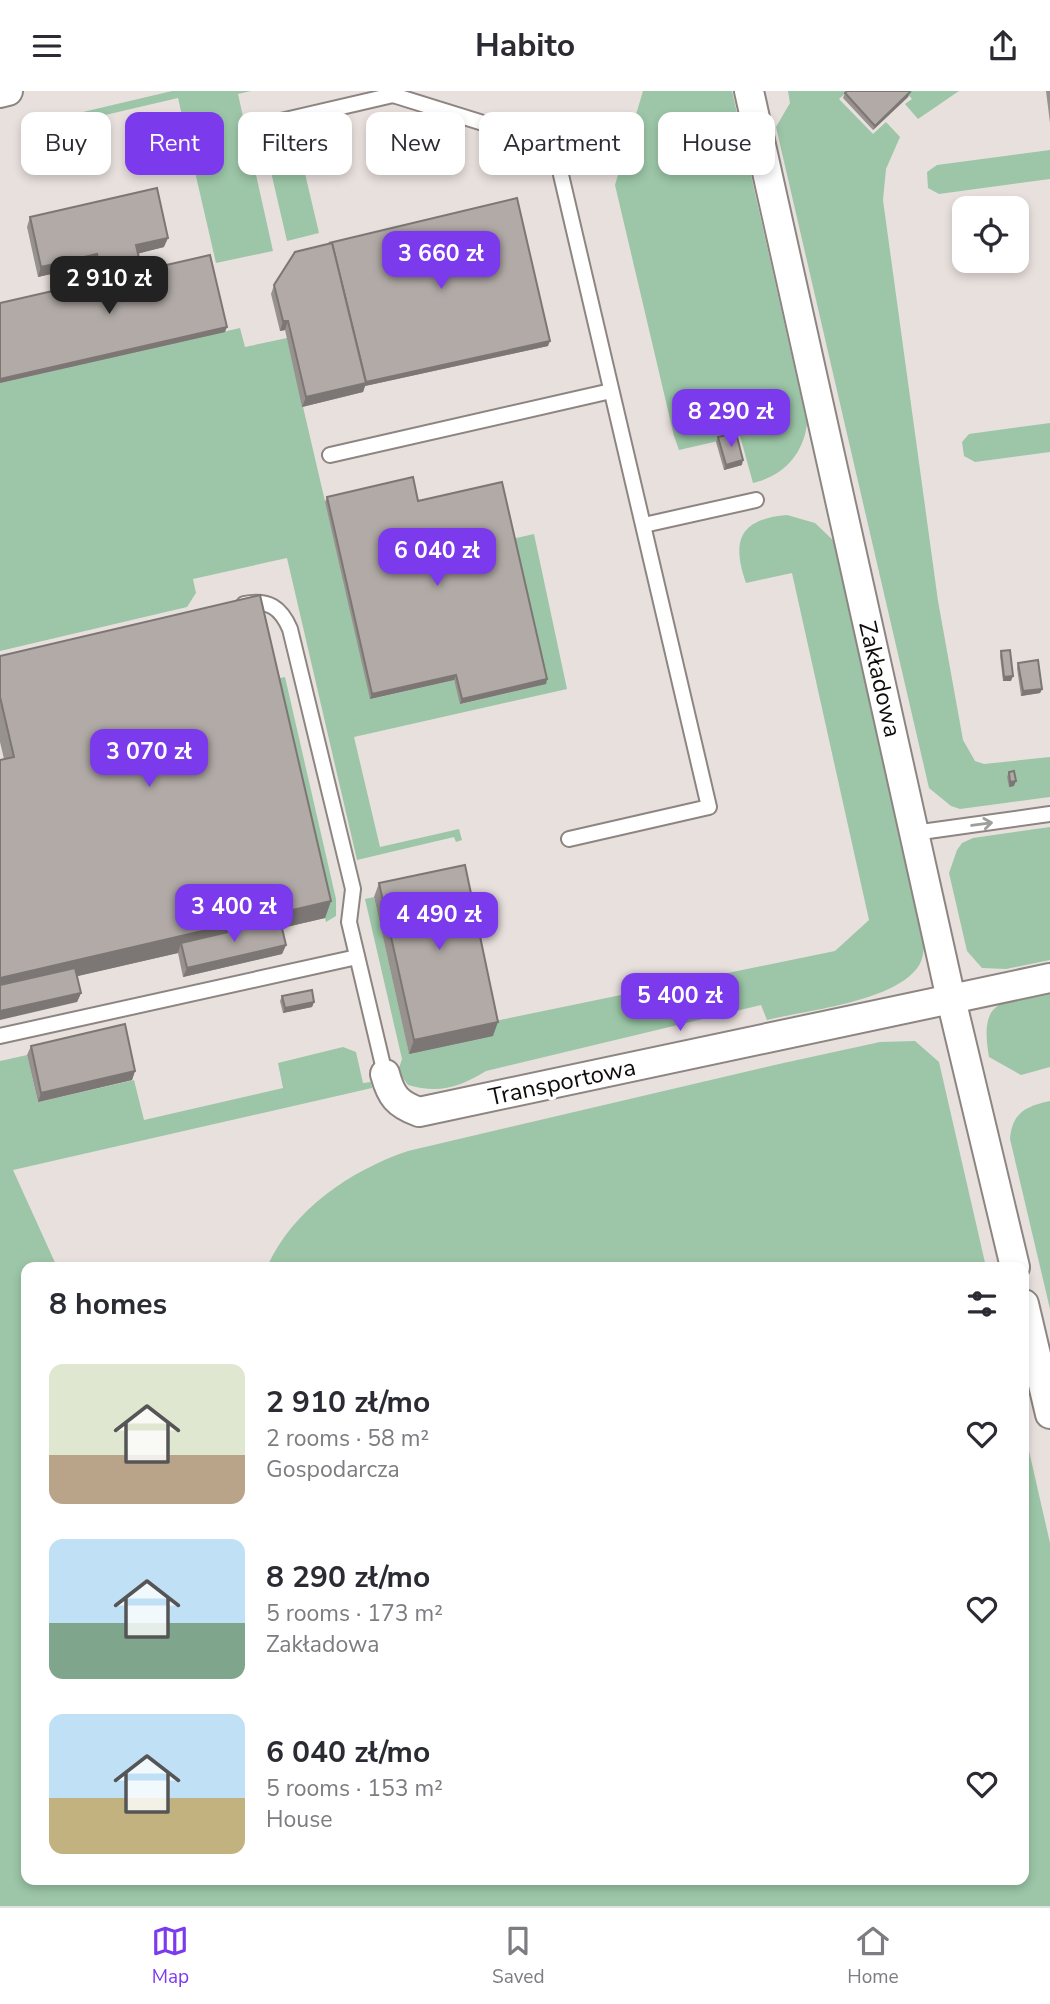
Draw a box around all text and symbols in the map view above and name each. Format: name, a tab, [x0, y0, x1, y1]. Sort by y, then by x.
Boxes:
text: Habito	[475, 24, 575, 67]
icon: menu	[28, 27, 66, 65]
icon: share	[984, 27, 1022, 65]
chip: Buy	[21, 112, 111, 175]
chip: Rent	[125, 112, 224, 175]
chip: Filters	[238, 112, 352, 175]
chip: New	[366, 112, 465, 175]
chip: Apartment	[479, 112, 644, 175]
chip: House	[658, 112, 775, 175]
map controls	[952, 196, 1029, 273]
button: locate	[952, 196, 1029, 273]
pin: 3 660 zł	[369, 231, 513, 291]
text: 3 660 zł	[398, 238, 484, 269]
pin: 2 910 zł	[37, 257, 181, 316]
text: 2 910 zł	[66, 263, 152, 294]
pin: 8 290 zł	[659, 389, 803, 449]
text: 8 290 zł	[688, 396, 774, 427]
pin: 6 040 zł	[365, 529, 509, 588]
text: 6 040 zł	[394, 535, 480, 566]
street label: Zakładowa	[851, 618, 909, 740]
pin: 3 070 zł	[77, 729, 221, 789]
text: 3 070 zł	[106, 736, 192, 767]
one-way arrow	[970, 817, 993, 830]
pin: 3 400 zł	[162, 885, 306, 944]
text: 3 400 zł	[191, 891, 277, 922]
pin: 4 490 zł	[367, 893, 511, 952]
text: 4 490 zł	[396, 899, 482, 930]
pin: 5 400 zł	[608, 974, 752, 1033]
text: 5 400 zł	[637, 980, 723, 1011]
street label: Transportowa	[485, 1051, 639, 1113]
text: 8 homes	[49, 1284, 167, 1325]
icon: filters	[963, 1285, 1001, 1323]
text: 2 910 zł/mo	[266, 1382, 430, 1423]
icon: home	[105, 1392, 189, 1476]
icon: heart	[963, 1415, 1001, 1453]
text: 2 rooms · 58 m²	[266, 1423, 429, 1454]
text: Gospodarcza	[266, 1454, 400, 1485]
text: 8 290 zł/mo	[266, 1557, 430, 1598]
icon: home	[105, 1567, 189, 1651]
icon: heart	[963, 1590, 1001, 1628]
text: 5 rooms · 173 m²	[266, 1598, 443, 1629]
text: Zakładowa	[266, 1629, 379, 1660]
text: 6 040 zł/mo	[266, 1732, 430, 1773]
icon: home	[105, 1742, 189, 1826]
icon: heart	[963, 1765, 1001, 1803]
text: 5 rooms · 153 m²	[266, 1773, 443, 1804]
text: House	[266, 1804, 333, 1835]
tab: Map	[151, 1922, 189, 1990]
tab: Saved	[492, 1922, 545, 1990]
tab: Home	[847, 1922, 899, 1990]

